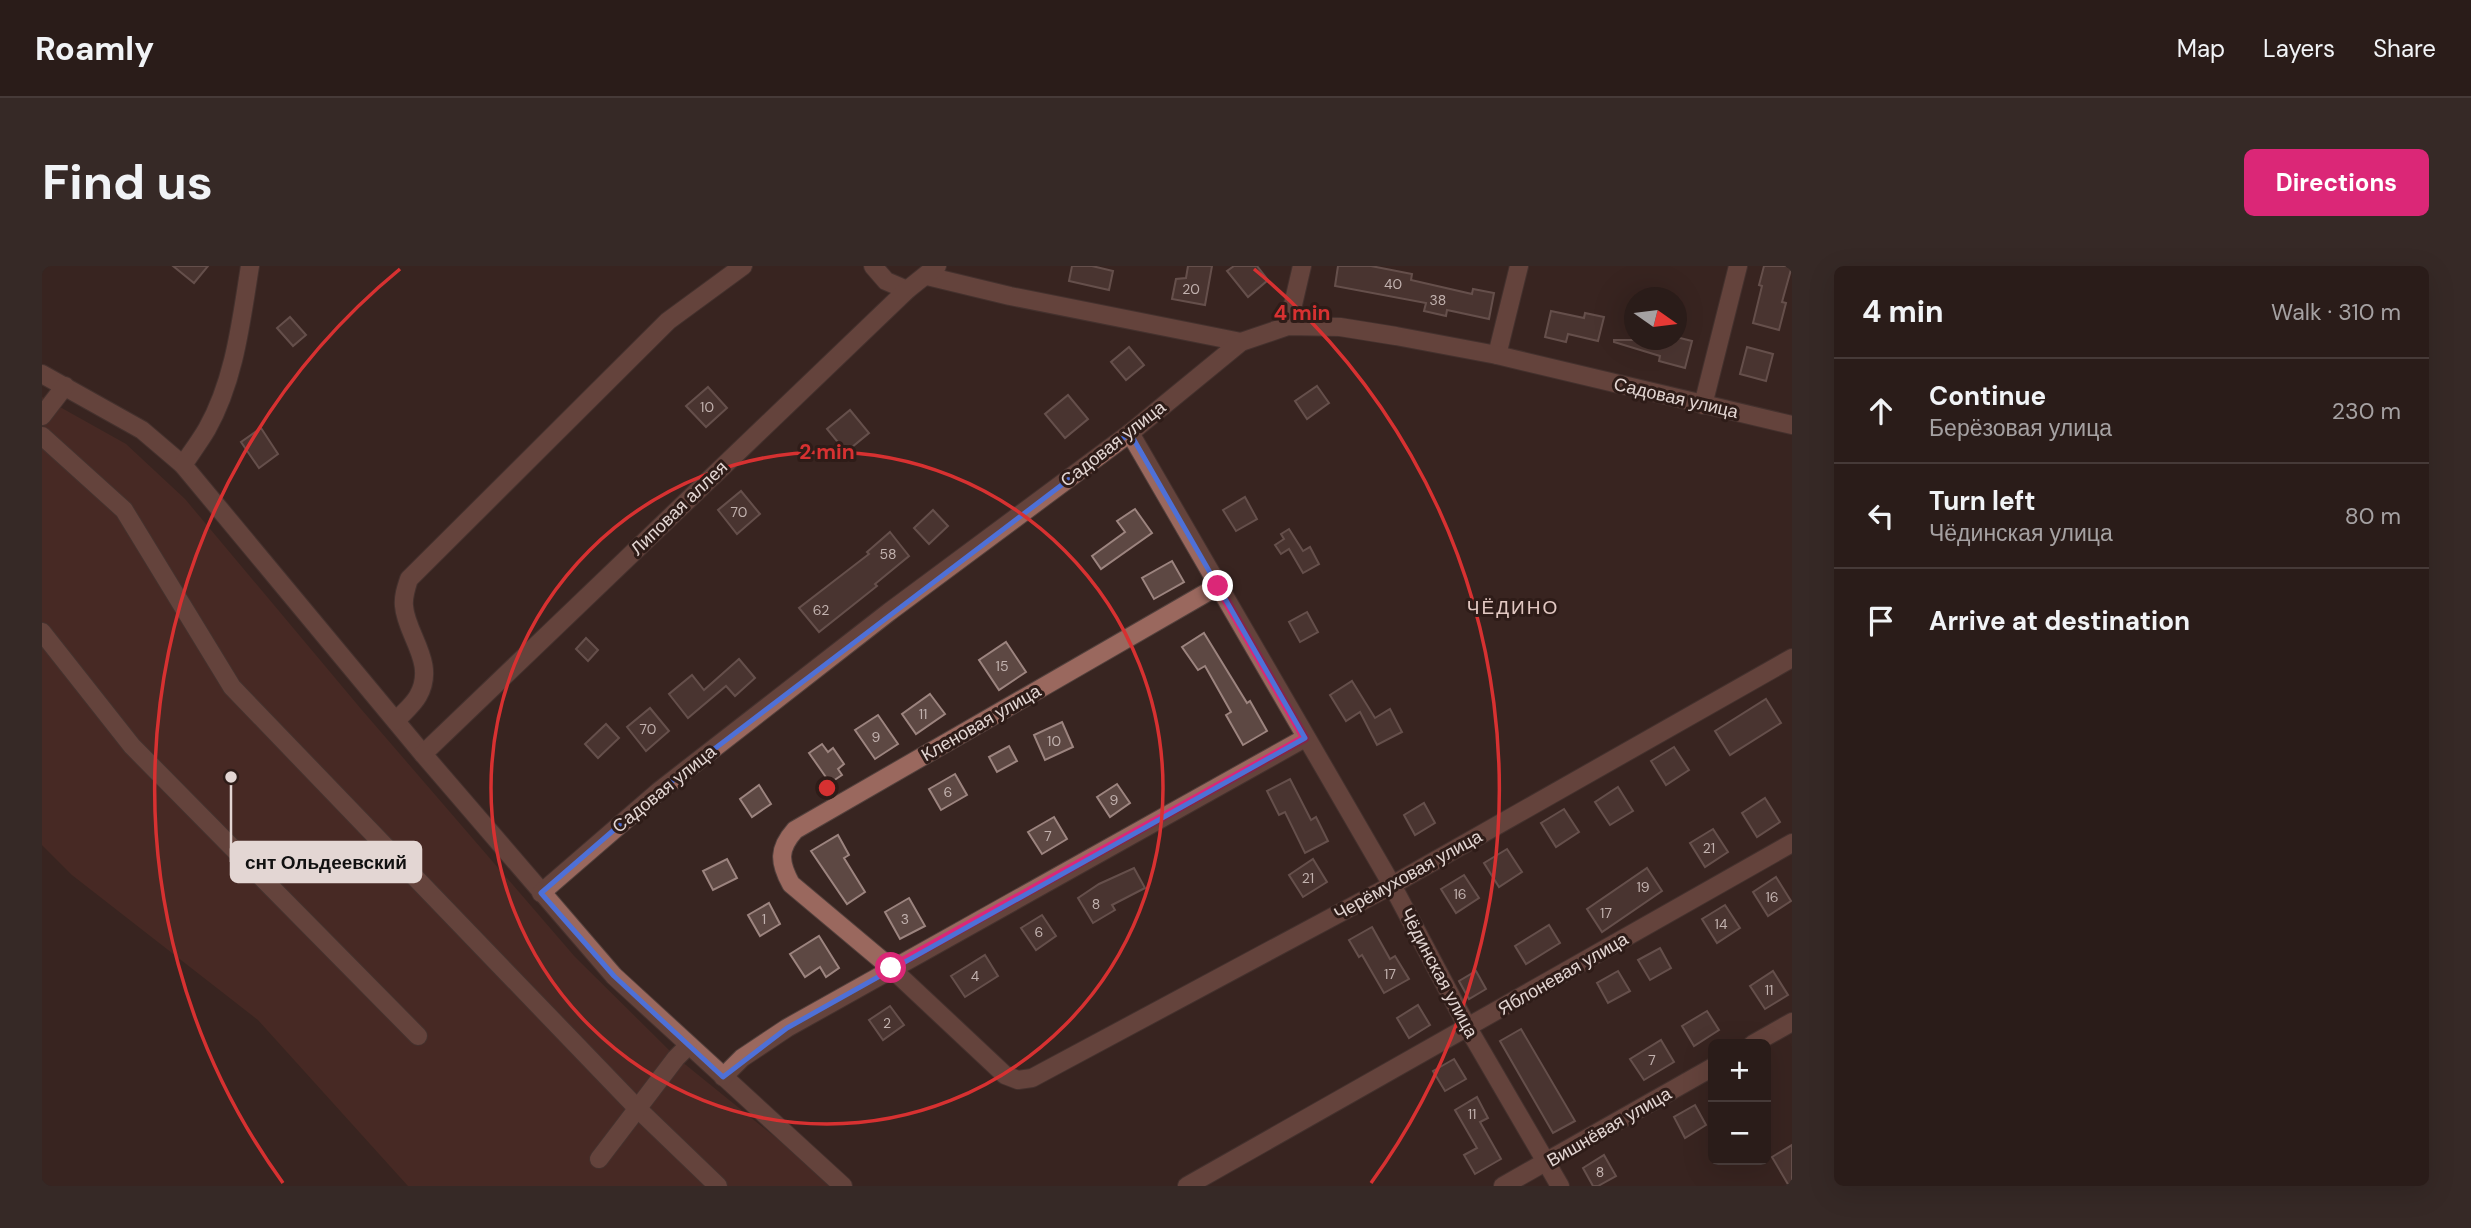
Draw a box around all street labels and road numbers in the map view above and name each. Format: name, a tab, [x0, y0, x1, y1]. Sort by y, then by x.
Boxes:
street label: Садовая улица	[1611, 372, 1742, 424]
street label: Садовая улица	[1056, 395, 1171, 493]
street label: Липовая аллея	[625, 455, 733, 561]
street label: Кленовая улица	[917, 679, 1046, 767]
street label: Садовая улица	[607, 739, 722, 838]
street label: Черёмуховая улица	[1330, 824, 1487, 926]
street label: Чёдинская улица	[1395, 904, 1484, 1043]
street label: Яблоневая улица	[1494, 926, 1633, 1021]
street label: Вишнёвая улица	[1542, 1081, 1676, 1172]

